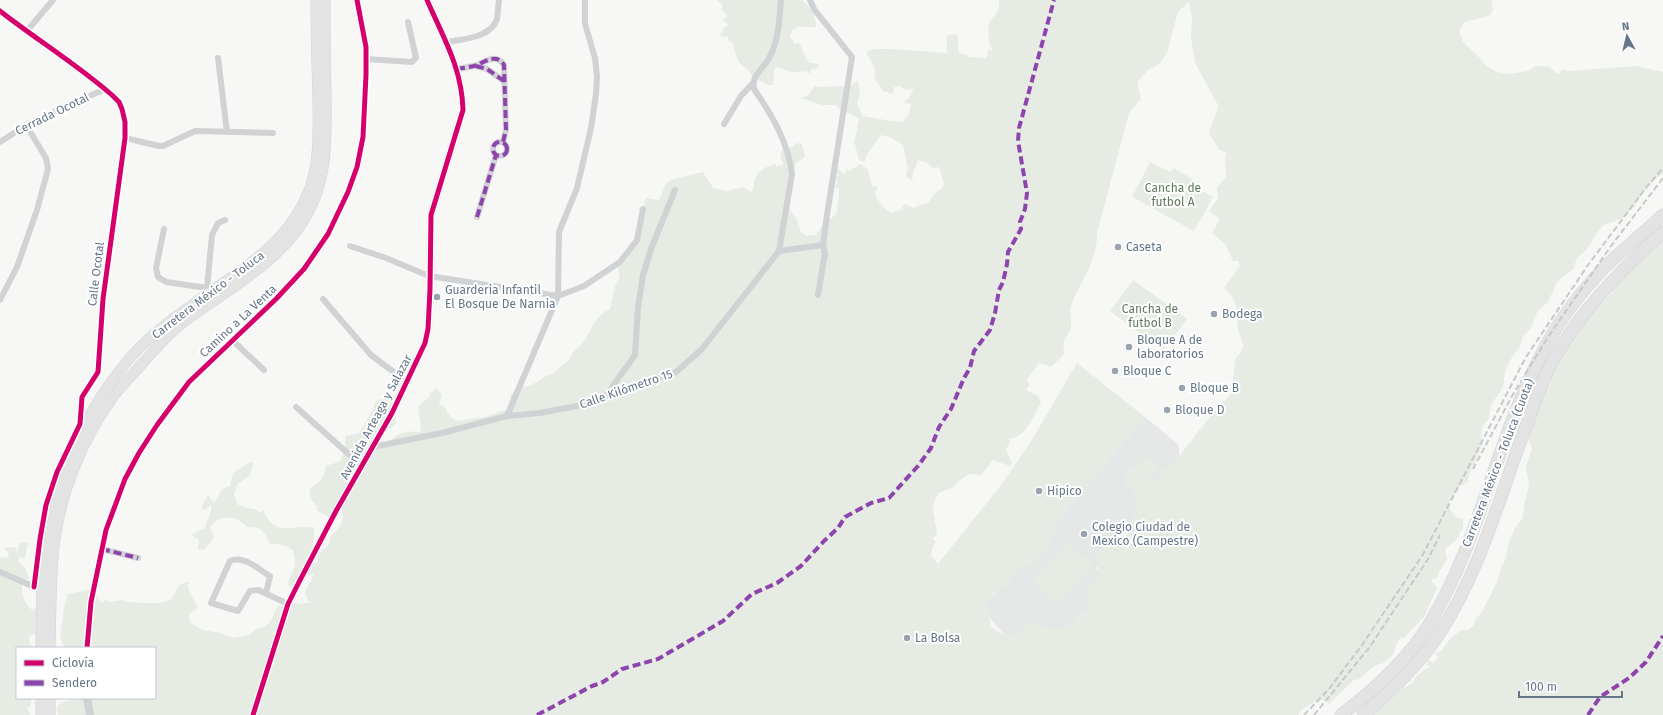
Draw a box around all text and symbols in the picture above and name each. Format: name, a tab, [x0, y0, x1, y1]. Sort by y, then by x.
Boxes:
north arrow	[1607, 16, 1647, 56]
text: N	[1621, 20, 1630, 34]
street label: Cerrada Ocotal	[13, 90, 92, 138]
park label: Cancha de futbol A	[1145, 181, 1201, 209]
place label: Caseta	[1126, 240, 1162, 254]
street label: Calle Ocotal	[85, 241, 107, 307]
marker: Caseta	[1113, 242, 1123, 252]
street label: Carretera México - Toluca	[149, 248, 267, 342]
street label: Camino a La Venta	[197, 282, 279, 360]
place label: Guarderia Infantil El Bosque De Narnia	[445, 283, 556, 311]
marker: Guarderia Infantil El Bosque De Narnia	[432, 292, 442, 302]
park label: Cancha de futbol B	[1122, 302, 1178, 330]
place label: Bodega	[1222, 307, 1263, 321]
marker: Bodega	[1209, 309, 1219, 319]
place label: Bloque A de laboratorios	[1137, 333, 1204, 361]
marker: Bloque A de laboratorios	[1124, 342, 1134, 352]
street label: Avenida Arteaga y Salazar	[337, 352, 415, 482]
place label: Bloque C	[1123, 364, 1172, 378]
marker: Bloque C	[1110, 366, 1120, 376]
street label: Calle Kilómetro 15	[578, 367, 674, 411]
street label: Carretera México - Toluca (Cuota)	[1459, 377, 1537, 549]
place label: Bloque B	[1190, 381, 1239, 395]
marker: Bloque B	[1177, 383, 1187, 393]
place label: Bloque D	[1175, 403, 1225, 417]
marker: Bloque D	[1162, 405, 1172, 415]
place label: Hípico	[1047, 484, 1082, 498]
marker: Hípico	[1034, 486, 1044, 496]
place label: Colegio Ciudad de Mexico (Campestre)	[1092, 520, 1198, 548]
marker: Colegio Ciudad de Mexico (Campestre)	[1079, 529, 1089, 539]
place label: La Bolsa	[915, 631, 960, 645]
marker: La Bolsa	[902, 633, 912, 643]
legend	[16, 647, 156, 699]
text: Ciclovía	[52, 656, 94, 670]
scale bar	[1519, 673, 1622, 699]
text: Sendero	[52, 676, 97, 690]
text: 100 m	[1525, 680, 1557, 694]

